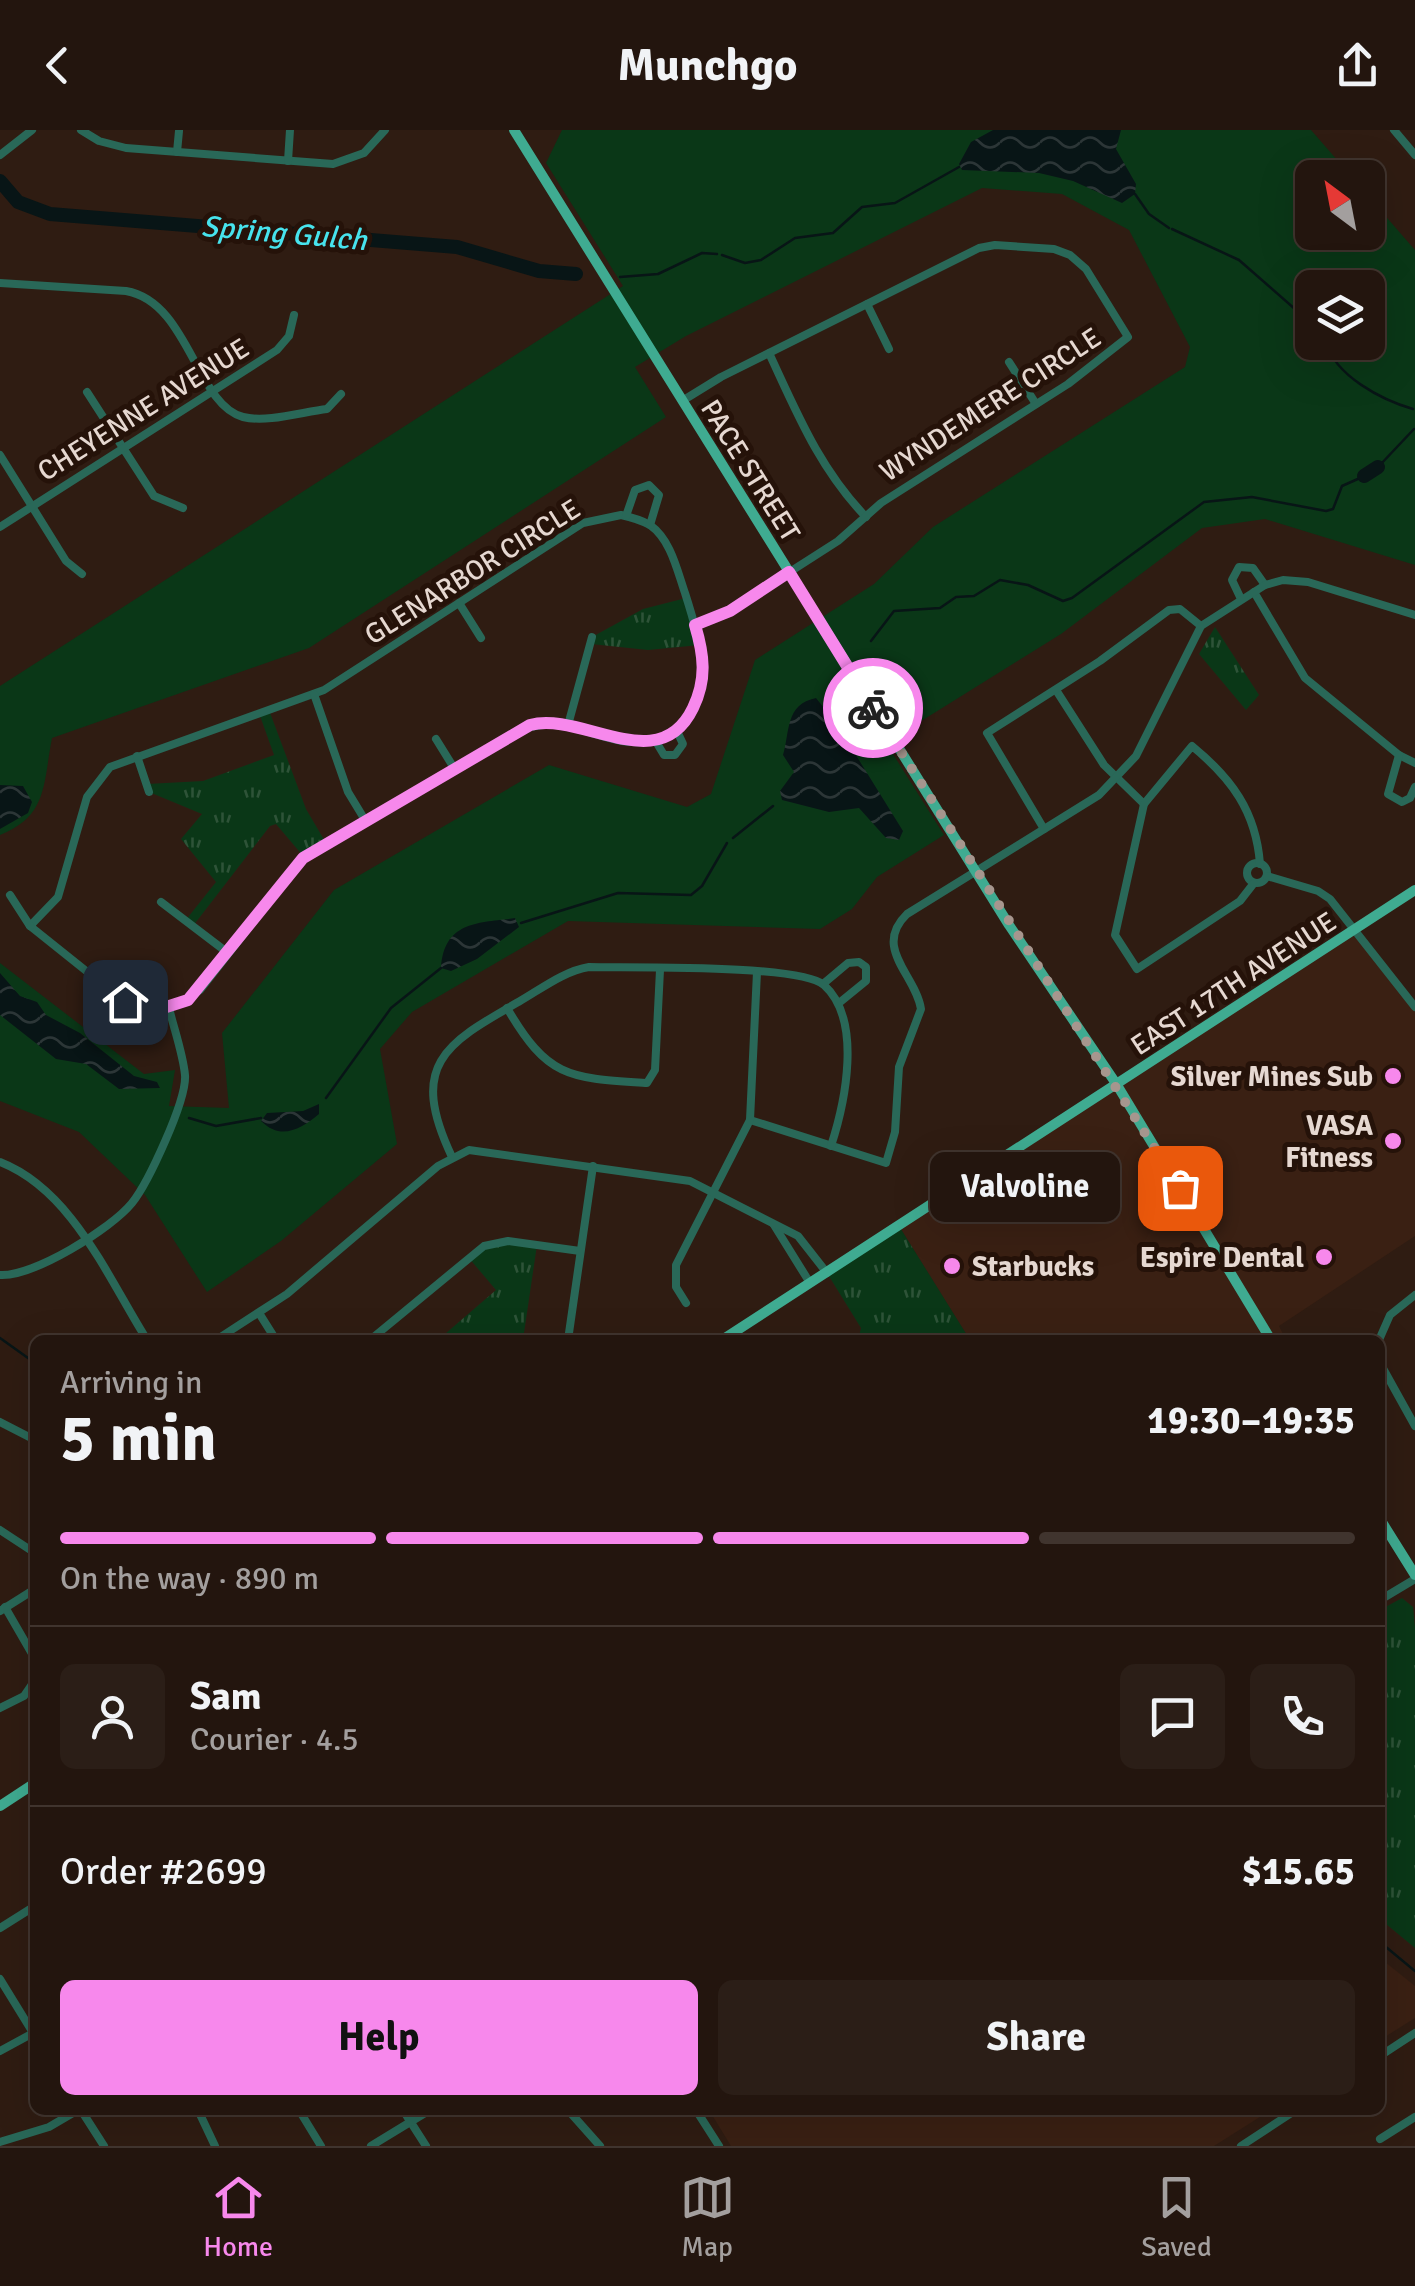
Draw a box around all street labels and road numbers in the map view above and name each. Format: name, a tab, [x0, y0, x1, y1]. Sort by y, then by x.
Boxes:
street label: WYNDEMERE CIRCLE	[874, 321, 1107, 489]
street label: CHEYENNE AVENUE	[32, 331, 256, 489]
street label: PACE STREET	[693, 393, 807, 548]
street label: GLENARBOR CIRCLE	[358, 492, 587, 652]
street label: EAST 17TH AVENUE	[1124, 905, 1343, 1063]

